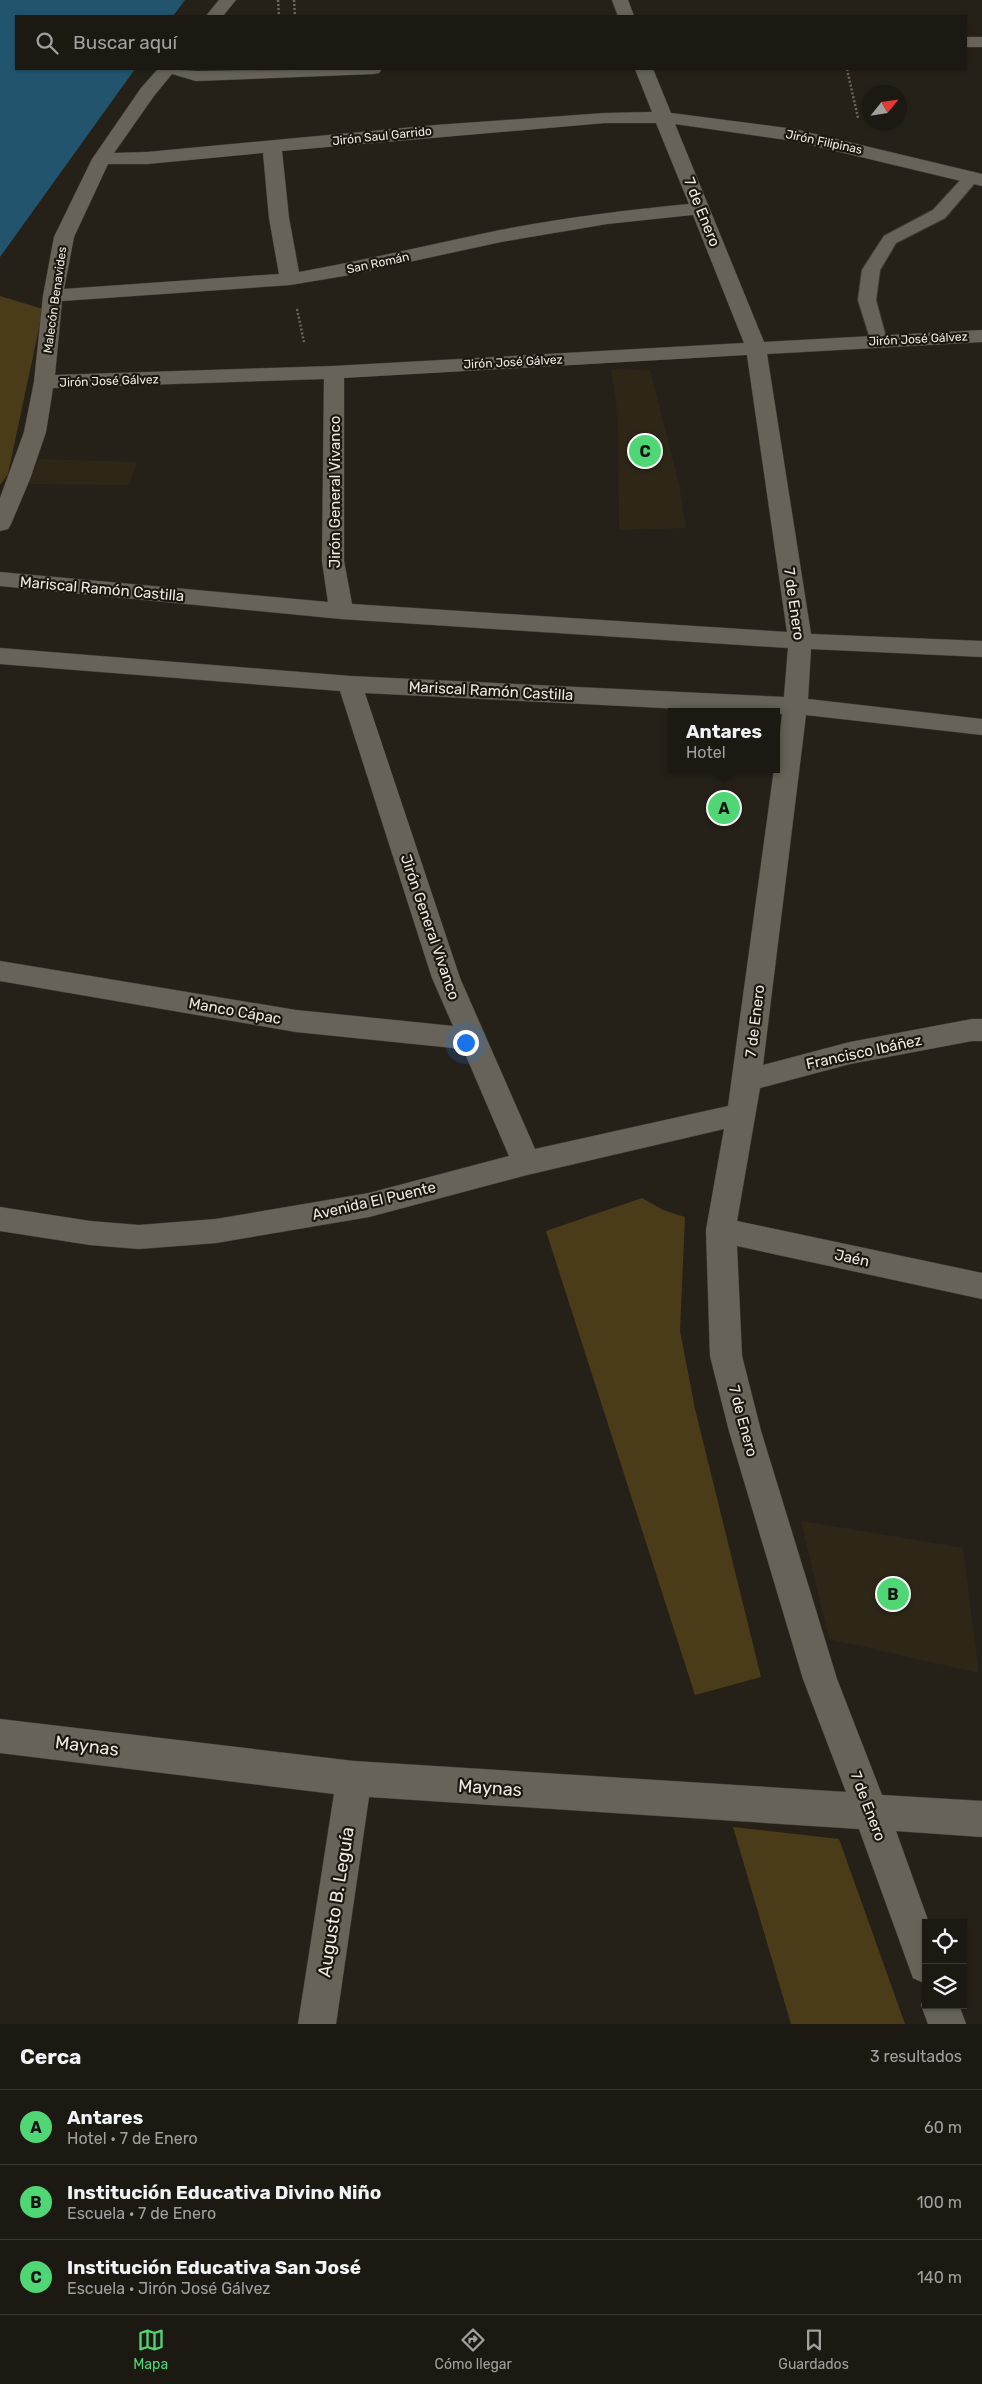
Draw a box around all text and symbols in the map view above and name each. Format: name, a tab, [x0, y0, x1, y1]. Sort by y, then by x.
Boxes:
search box	[15, 15, 967, 70]
icon: search	[33, 29, 61, 57]
text: Buscar aquí	[73, 31, 177, 54]
north arrow	[862, 85, 907, 130]
street label: Jirón Saul Garrido	[332, 124, 433, 148]
street label: Jirón Filipinas	[784, 127, 864, 157]
street label: 7 de Enero	[680, 175, 724, 249]
street label: Malecón Benavides	[41, 246, 69, 354]
street label: San Román	[345, 250, 411, 276]
street label: Jirón José Gálvez	[868, 329, 968, 349]
street label: Jirón José Gálvez	[463, 352, 563, 372]
street label: Jirón José Gálvez	[59, 372, 159, 390]
street label: Jirón General Vivanco	[326, 416, 344, 568]
pin: C	[629, 432, 661, 470]
street label: 7 de Enero	[780, 567, 808, 641]
street label: Mariscal Ramón Castilla	[19, 573, 185, 605]
street label: Mariscal Ramón Castilla	[408, 678, 574, 704]
popup	[668, 708, 780, 773]
text: Antares	[686, 720, 762, 743]
text: Hotel	[686, 743, 726, 762]
pin: A	[708, 789, 740, 827]
street label: Jirón General Vivanco	[397, 852, 463, 1002]
street label: 7 de Enero	[742, 984, 768, 1058]
street label: Manco Cápac	[187, 994, 283, 1028]
your location	[453, 1030, 479, 1056]
street label: Francisco Ibáñez	[804, 1031, 924, 1073]
street label: Avenida El Puente	[310, 1178, 438, 1224]
street label: Jaén	[833, 1246, 871, 1270]
street label: 7 de Enero	[725, 1383, 761, 1459]
pin: B	[877, 1575, 909, 1613]
street label: Maynas	[54, 1731, 120, 1761]
street label: 7 de Enero	[846, 1769, 890, 1843]
street label: Maynas	[457, 1775, 523, 1801]
street label: Augusto B. Leguía	[313, 1825, 359, 1979]
map controls	[922, 1919, 967, 2009]
button: locate	[922, 1919, 967, 1964]
button: layers	[922, 1964, 967, 2009]
text: Cerca	[20, 2044, 81, 2069]
text: 3 resultados	[870, 2047, 962, 2066]
text: Antares	[67, 2106, 143, 2129]
text: A	[30, 2118, 42, 2137]
text: 60 m	[924, 2118, 962, 2137]
text: Hotel · 7 de Enero	[67, 2129, 198, 2148]
text: Institución Educativa Divino Niño	[67, 2181, 381, 2204]
text: B	[30, 2193, 42, 2212]
text: 100 m	[917, 2193, 962, 2212]
text: Escuela · 7 de Enero	[67, 2204, 216, 2223]
text: Institución Educativa San José	[67, 2256, 361, 2279]
text: C	[30, 2268, 42, 2287]
text: 140 m	[917, 2268, 962, 2287]
text: Escuela · Jirón José Gálvez	[67, 2279, 271, 2298]
tab: Mapa	[133, 2326, 168, 2373]
tab: Cómo llegar	[435, 2326, 512, 2373]
tab: Guardados	[778, 2326, 849, 2373]

